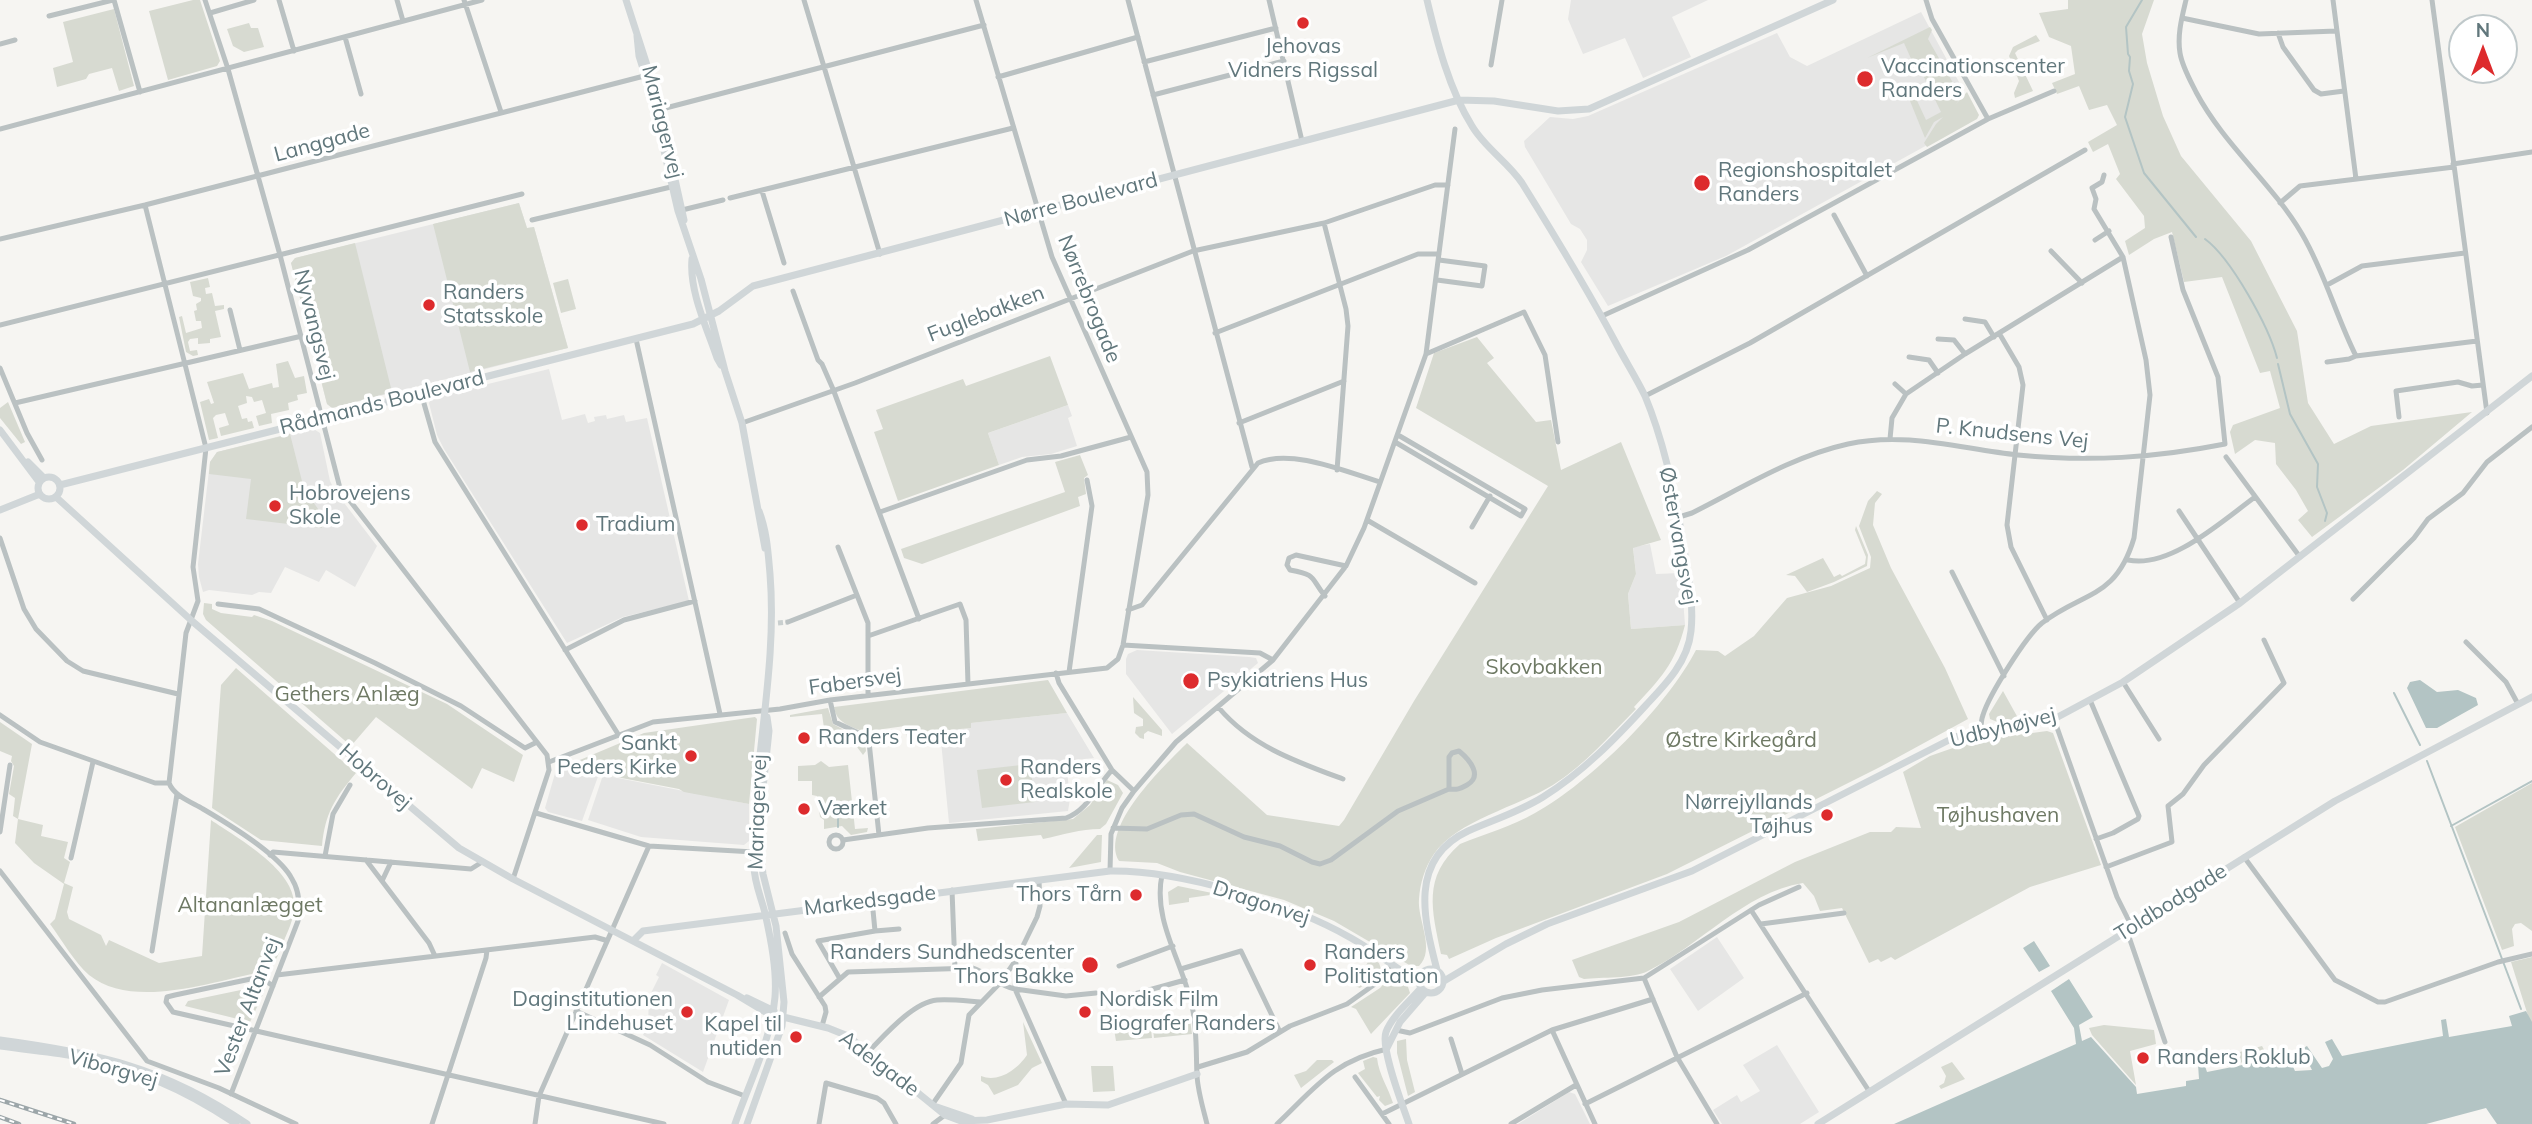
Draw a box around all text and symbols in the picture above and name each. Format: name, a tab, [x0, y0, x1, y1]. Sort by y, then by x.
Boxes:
north arrow	[2448, 14, 2518, 84]
marker: Jehovas Vidners Rigssal	[1295, 15, 1311, 31]
text: N	[2476, 18, 2490, 42]
place label: Jehovas Vidners Rigssal	[1228, 34, 1378, 84]
place label: Vaccinationscenter Randers	[1881, 54, 2065, 104]
street label: Mariagervej	[636, 63, 688, 181]
marker: Vaccinationscenter Randers	[1855, 69, 1875, 89]
street label: Langgade	[271, 118, 373, 168]
place label: Regionshospitalet Randers	[1718, 158, 1892, 208]
street label: Nørre Boulevard	[1001, 167, 1161, 233]
marker: Regionshospitalet Randers	[1692, 173, 1712, 193]
street label: Nørrebrogade	[1052, 231, 1126, 367]
street label: Nyvangsvej	[288, 267, 340, 383]
place label: Randers Statsskole	[443, 280, 543, 330]
street label: Fuglebakken	[924, 280, 1048, 348]
marker: Randers Statsskole	[421, 297, 437, 313]
street label: Rådmands Boulevard	[277, 365, 487, 441]
street label: P. Knudsens Vej	[1935, 413, 2089, 455]
street label: Østervangsvej	[1653, 465, 1703, 607]
place label: Hobrovejens Skole	[289, 481, 411, 531]
marker: Hobrovejens Skole	[267, 498, 283, 514]
place label: Tradium	[596, 512, 675, 538]
marker: Tradium	[574, 517, 590, 533]
park label: Skovbakken	[1486, 655, 1602, 681]
street label: Fabersvej	[807, 663, 903, 701]
place label: Psykiatriens Hus	[1207, 668, 1368, 694]
marker: Psykiatriens Hus	[1181, 671, 1201, 691]
park label: Gethers Anlæg	[274, 682, 420, 708]
street label: Udbyhøjvej	[1947, 703, 2059, 753]
place label: Randers Teater	[818, 725, 966, 751]
park label: Østre Kirkegård	[1665, 728, 1817, 754]
marker: Randers Teater	[796, 730, 812, 746]
place label: Sankt Peders Kirke	[557, 731, 677, 781]
street label: Hobrovej	[334, 739, 416, 815]
marker: Sankt Peders Kirke	[683, 748, 699, 764]
street label: Mariagervej	[743, 754, 773, 870]
place label: Randers Realskole	[1020, 755, 1113, 805]
marker: Randers Realskole	[998, 772, 1014, 788]
place label: Nørrejyllands Tøjhus	[1685, 790, 1813, 840]
place label: Værket	[818, 796, 887, 822]
marker: Værket	[796, 801, 812, 817]
park label: Tøjhushaven	[1937, 803, 2059, 829]
marker: Nørrejyllands Tøjhus	[1819, 807, 1835, 823]
street label: Toldbodgade	[2110, 859, 2232, 947]
street label: Dragonvej	[1210, 876, 1312, 930]
street label: Markedsgade	[803, 880, 937, 922]
place label: Thors Tårn	[1016, 882, 1122, 908]
marker: Thors Tårn	[1128, 887, 1144, 903]
park label: Altananlægget	[177, 893, 323, 919]
street label: Vester Altanvej	[210, 934, 286, 1080]
place label: Randers Sundhedscenter Thors Bakke	[830, 940, 1074, 990]
place label: Randers Politistation	[1324, 940, 1438, 990]
marker: Randers Sundhedscenter Thors Bakke	[1080, 955, 1100, 975]
marker: Randers Politistation	[1302, 957, 1318, 973]
place label: Daginstitutionen Lindehuset	[512, 987, 673, 1037]
place label: Nordisk Film Biografer Randers	[1099, 987, 1276, 1037]
marker: Daginstitutionen Lindehuset	[679, 1004, 695, 1020]
marker: Nordisk Film Biografer Randers	[1077, 1004, 1093, 1020]
place label: Kapel til nutiden	[704, 1012, 782, 1062]
street label: Adelgade	[834, 1026, 924, 1102]
marker: Kapel til nutiden	[788, 1029, 804, 1045]
street label: Viborgvej	[65, 1044, 161, 1094]
place label: Randers Roklub	[2157, 1045, 2311, 1071]
marker: Randers Roklub	[2135, 1050, 2151, 1066]

